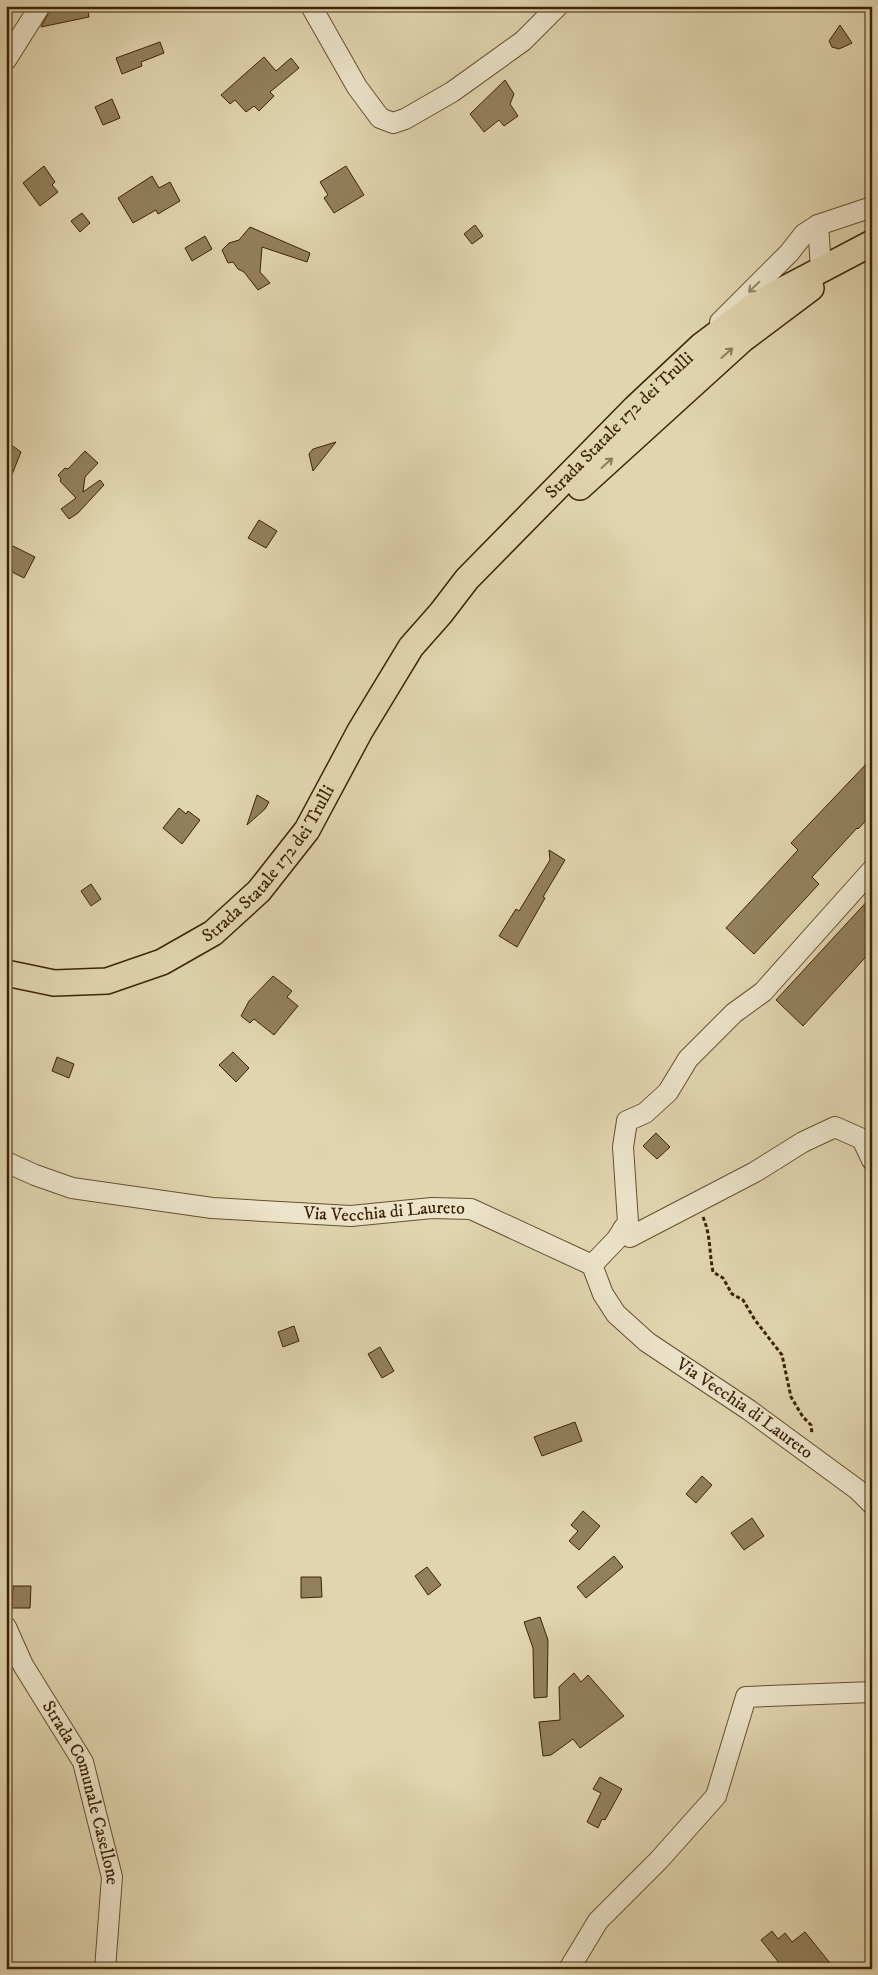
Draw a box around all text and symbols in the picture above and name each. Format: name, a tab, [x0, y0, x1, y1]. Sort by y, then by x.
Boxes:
one-way arrow	[748, 281, 760, 293]
street label: Strada Statale 172 dei Trulli	[541, 348, 698, 503]
one-way arrow	[720, 348, 733, 360]
one-way arrow	[600, 457, 613, 469]
street label: Strada Statale 172 dei Trulli	[198, 782, 340, 948]
street label: Via Vecchia di Laureto	[302, 1197, 465, 1227]
street label: Via Vecchia di Laureto	[671, 1353, 817, 1464]
street label: Strada Comunale Casellone	[37, 1697, 123, 1886]

